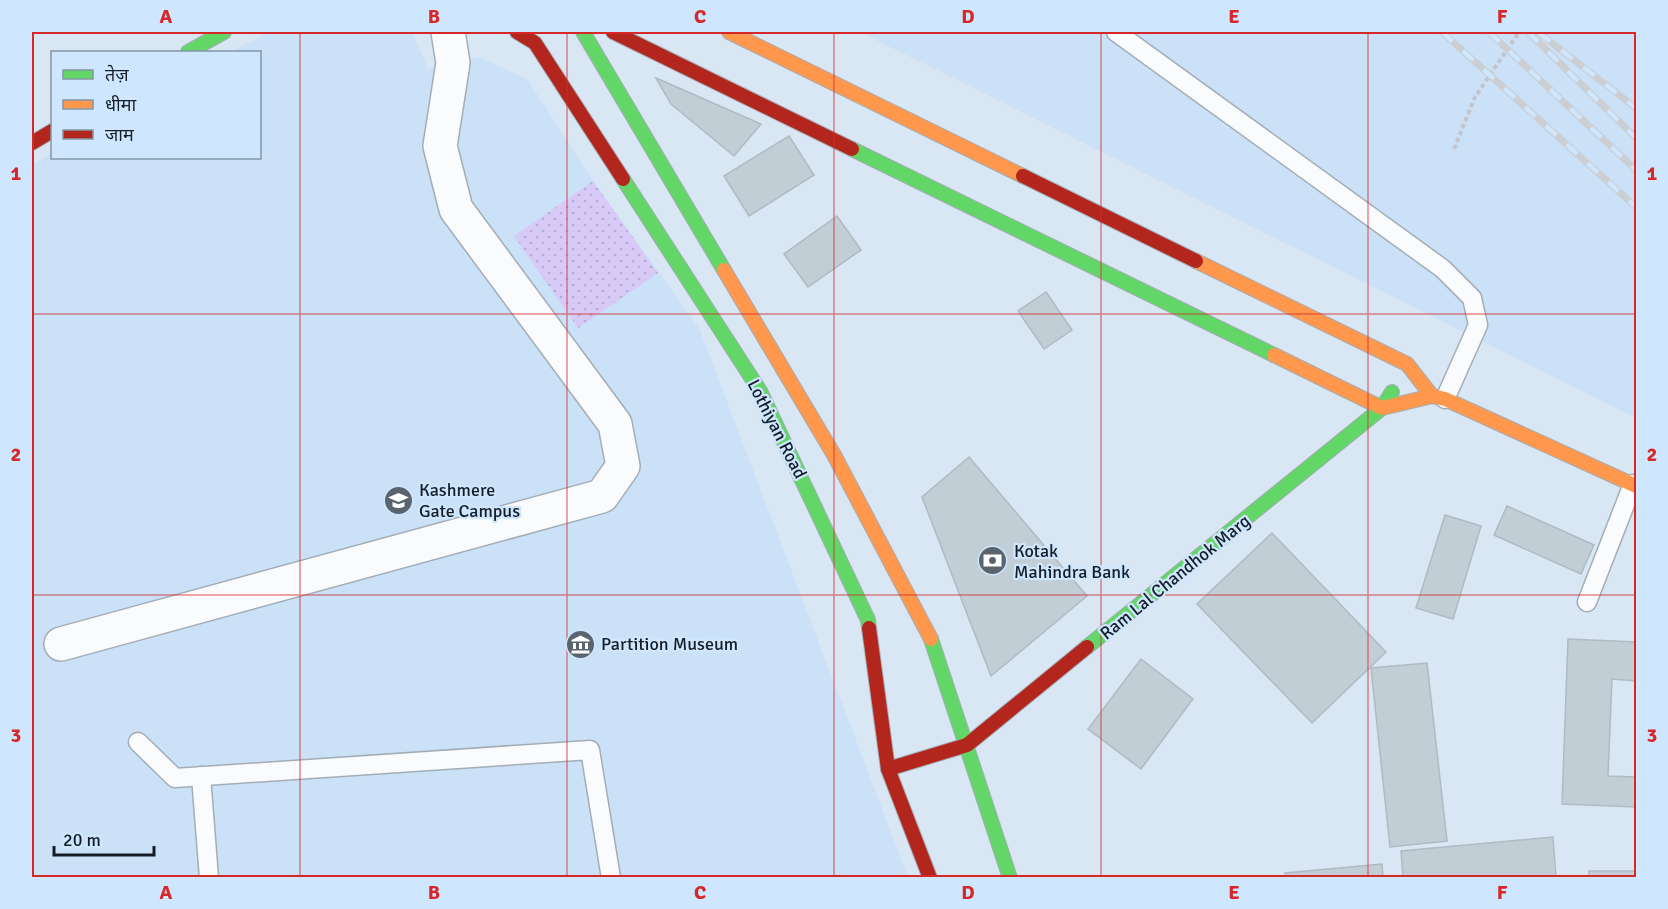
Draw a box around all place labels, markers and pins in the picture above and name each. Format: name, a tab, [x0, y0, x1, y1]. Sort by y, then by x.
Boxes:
place label: Kashmere Gate Campus	[419, 479, 520, 522]
school or university icon: Kashmere Gate Campus	[382, 484, 414, 516]
place label: Kotak Mahindra Bank	[1014, 540, 1130, 583]
bank icon: Kotak Mahindra Bank	[977, 545, 1009, 577]
museum icon: Partition Museum	[564, 628, 596, 660]
place label: Partition Museum	[601, 633, 738, 655]

